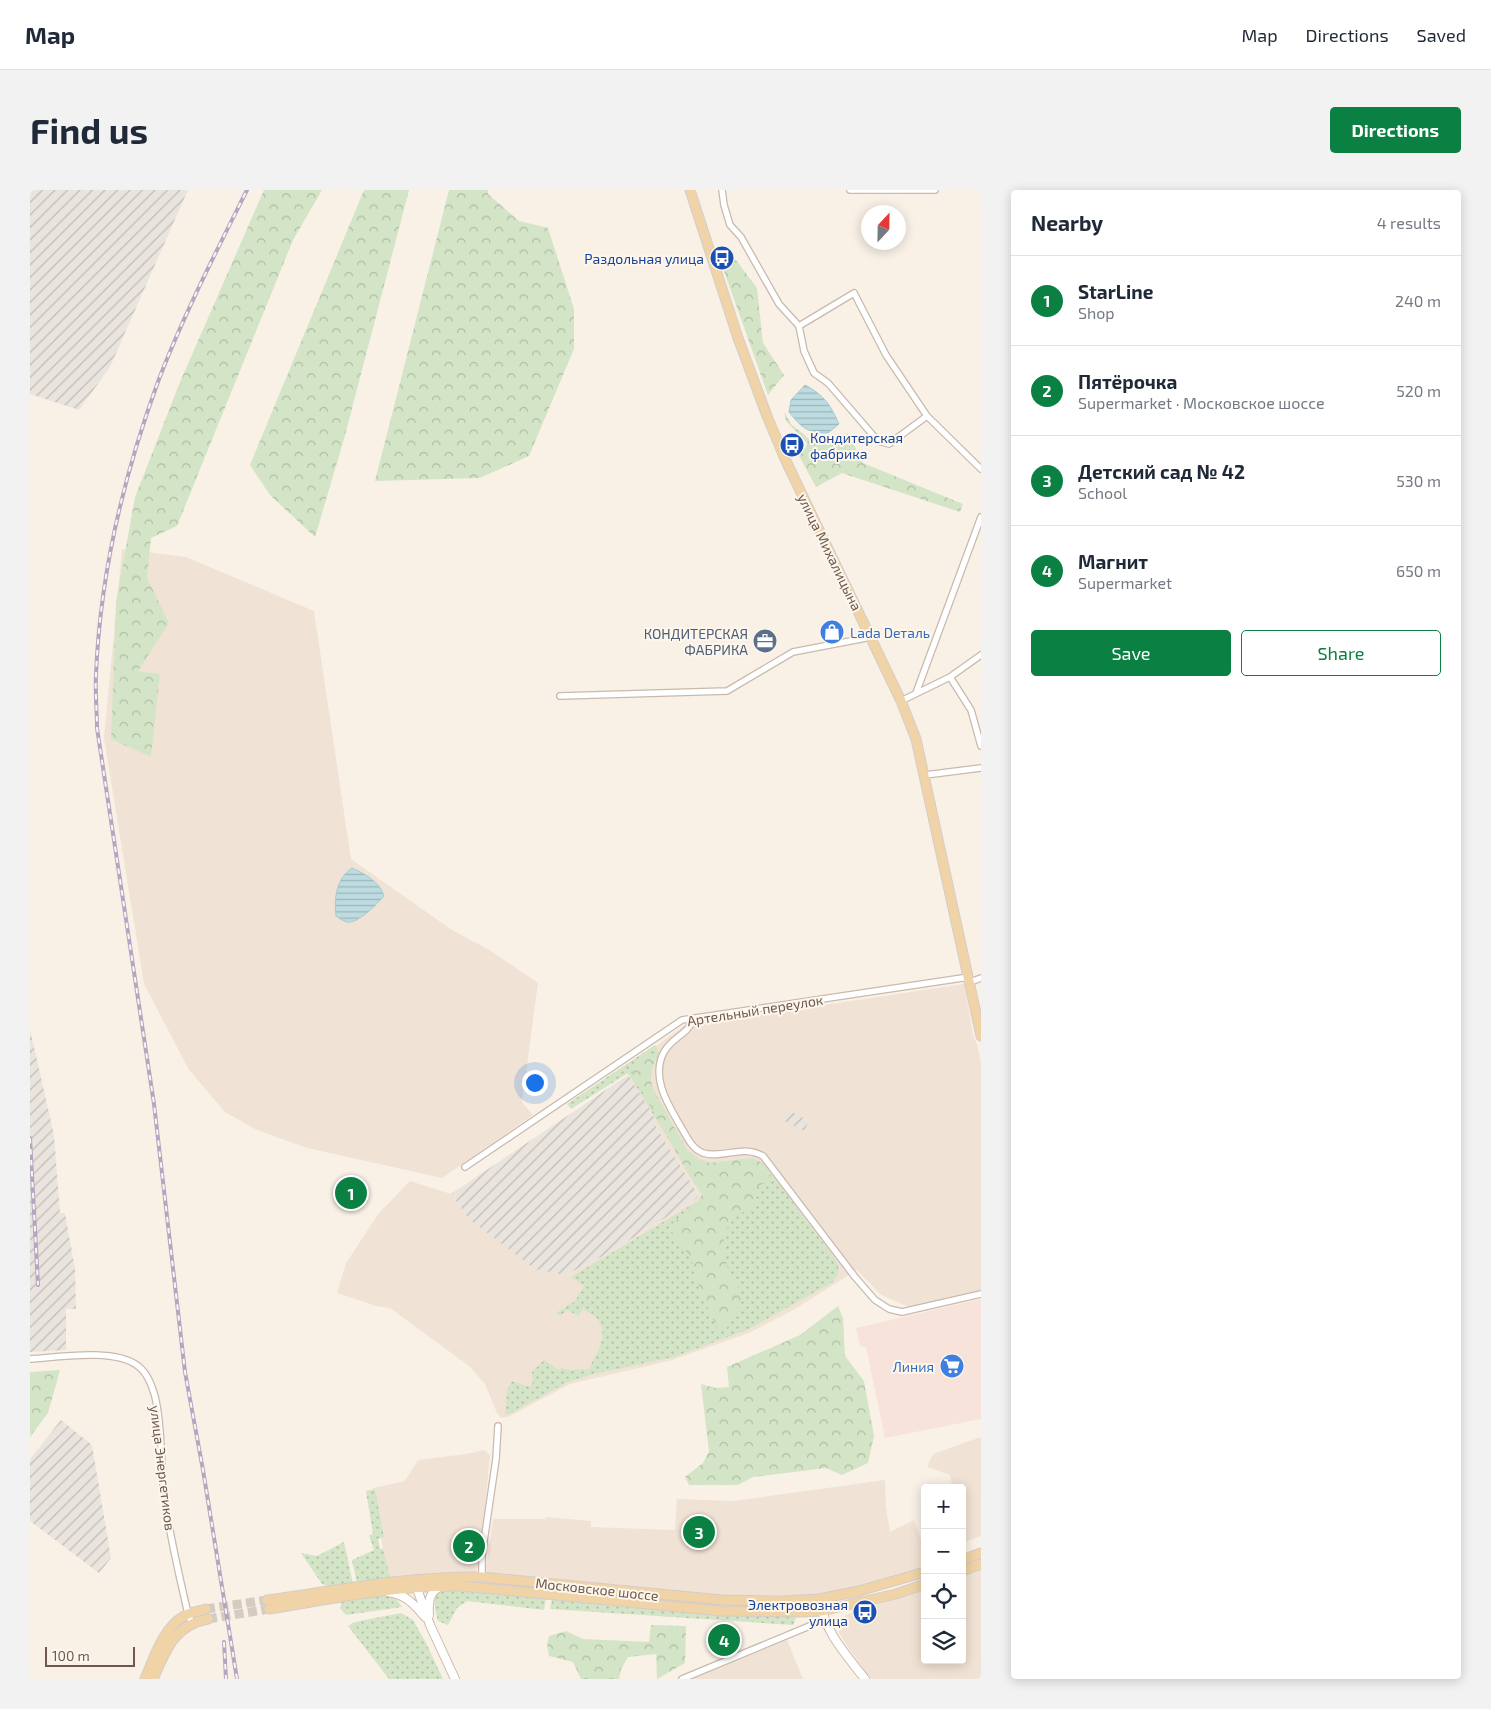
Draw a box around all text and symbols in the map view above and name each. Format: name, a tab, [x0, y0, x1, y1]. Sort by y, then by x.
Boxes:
text: Map	[25, 20, 75, 49]
text: Map	[1241, 24, 1278, 46]
text: Directions	[1306, 24, 1389, 46]
text: Saved	[1417, 24, 1466, 46]
button: Directions	[1330, 107, 1461, 153]
text: Find us	[30, 109, 148, 151]
north arrow	[861, 205, 906, 250]
text: Nearby	[1031, 210, 1103, 235]
text: 4 results	[1377, 213, 1441, 232]
bus stop icon: Раздольная улица	[709, 245, 735, 271]
place label: Раздольная улица	[584, 250, 704, 267]
text: StarLine	[1078, 280, 1153, 303]
text: 1	[1044, 291, 1050, 310]
text: 240 m	[1395, 291, 1441, 310]
text: Shop	[1078, 303, 1115, 322]
text: Пятёрочка	[1078, 370, 1177, 393]
text: 2	[1042, 381, 1052, 400]
text: 520 m	[1396, 381, 1441, 400]
text: Supermarket · Московское шоссе	[1078, 393, 1325, 412]
place label: Кондитерская фабрика	[810, 429, 903, 462]
bus stop icon: Кондитерская фабрика	[779, 432, 805, 458]
text: Детский сад № 42	[1078, 460, 1245, 483]
text: 3	[1042, 471, 1052, 490]
text: 530 m	[1396, 471, 1441, 490]
text: School	[1078, 483, 1127, 502]
street label: улица Михалицына	[794, 491, 866, 613]
text: Магнит	[1078, 550, 1148, 573]
text: 4	[1042, 561, 1052, 580]
text: 650 m	[1396, 561, 1441, 580]
text: Supermarket	[1078, 573, 1172, 592]
shop icon: Lada Dеталь	[819, 619, 845, 645]
place label: Lada Dеталь	[850, 624, 930, 641]
place label: КОНДИТЕРСКАЯ ФАБРИКА	[644, 625, 748, 658]
office icon: КОНДИТЕРСКАЯ ФАБРИКА	[752, 628, 778, 654]
button: Save	[1031, 630, 1231, 676]
button: Share	[1241, 630, 1441, 676]
street label: Артельный переулок	[686, 991, 825, 1029]
your location	[522, 1070, 548, 1096]
pin: 1	[335, 1174, 367, 1212]
supermarket icon: Линия	[939, 1353, 965, 1379]
place label: Линия	[893, 1358, 934, 1375]
street label: улица Энергетиков	[147, 1404, 179, 1532]
map controls	[921, 1484, 966, 1664]
button: +	[921, 1484, 966, 1529]
pin: 3	[683, 1513, 715, 1551]
pin: 2	[453, 1527, 485, 1565]
button: −	[921, 1529, 966, 1574]
street label: Московское шоссе	[535, 1574, 659, 1604]
button: locate	[921, 1574, 966, 1619]
place label: Электровозная улица	[748, 1596, 848, 1629]
bus stop icon: Электровозная улица	[852, 1599, 878, 1625]
button: layers	[921, 1619, 966, 1664]
pin: 4	[708, 1621, 740, 1659]
scale bar	[45, 1644, 135, 1667]
text: 100 m	[52, 1647, 90, 1664]

